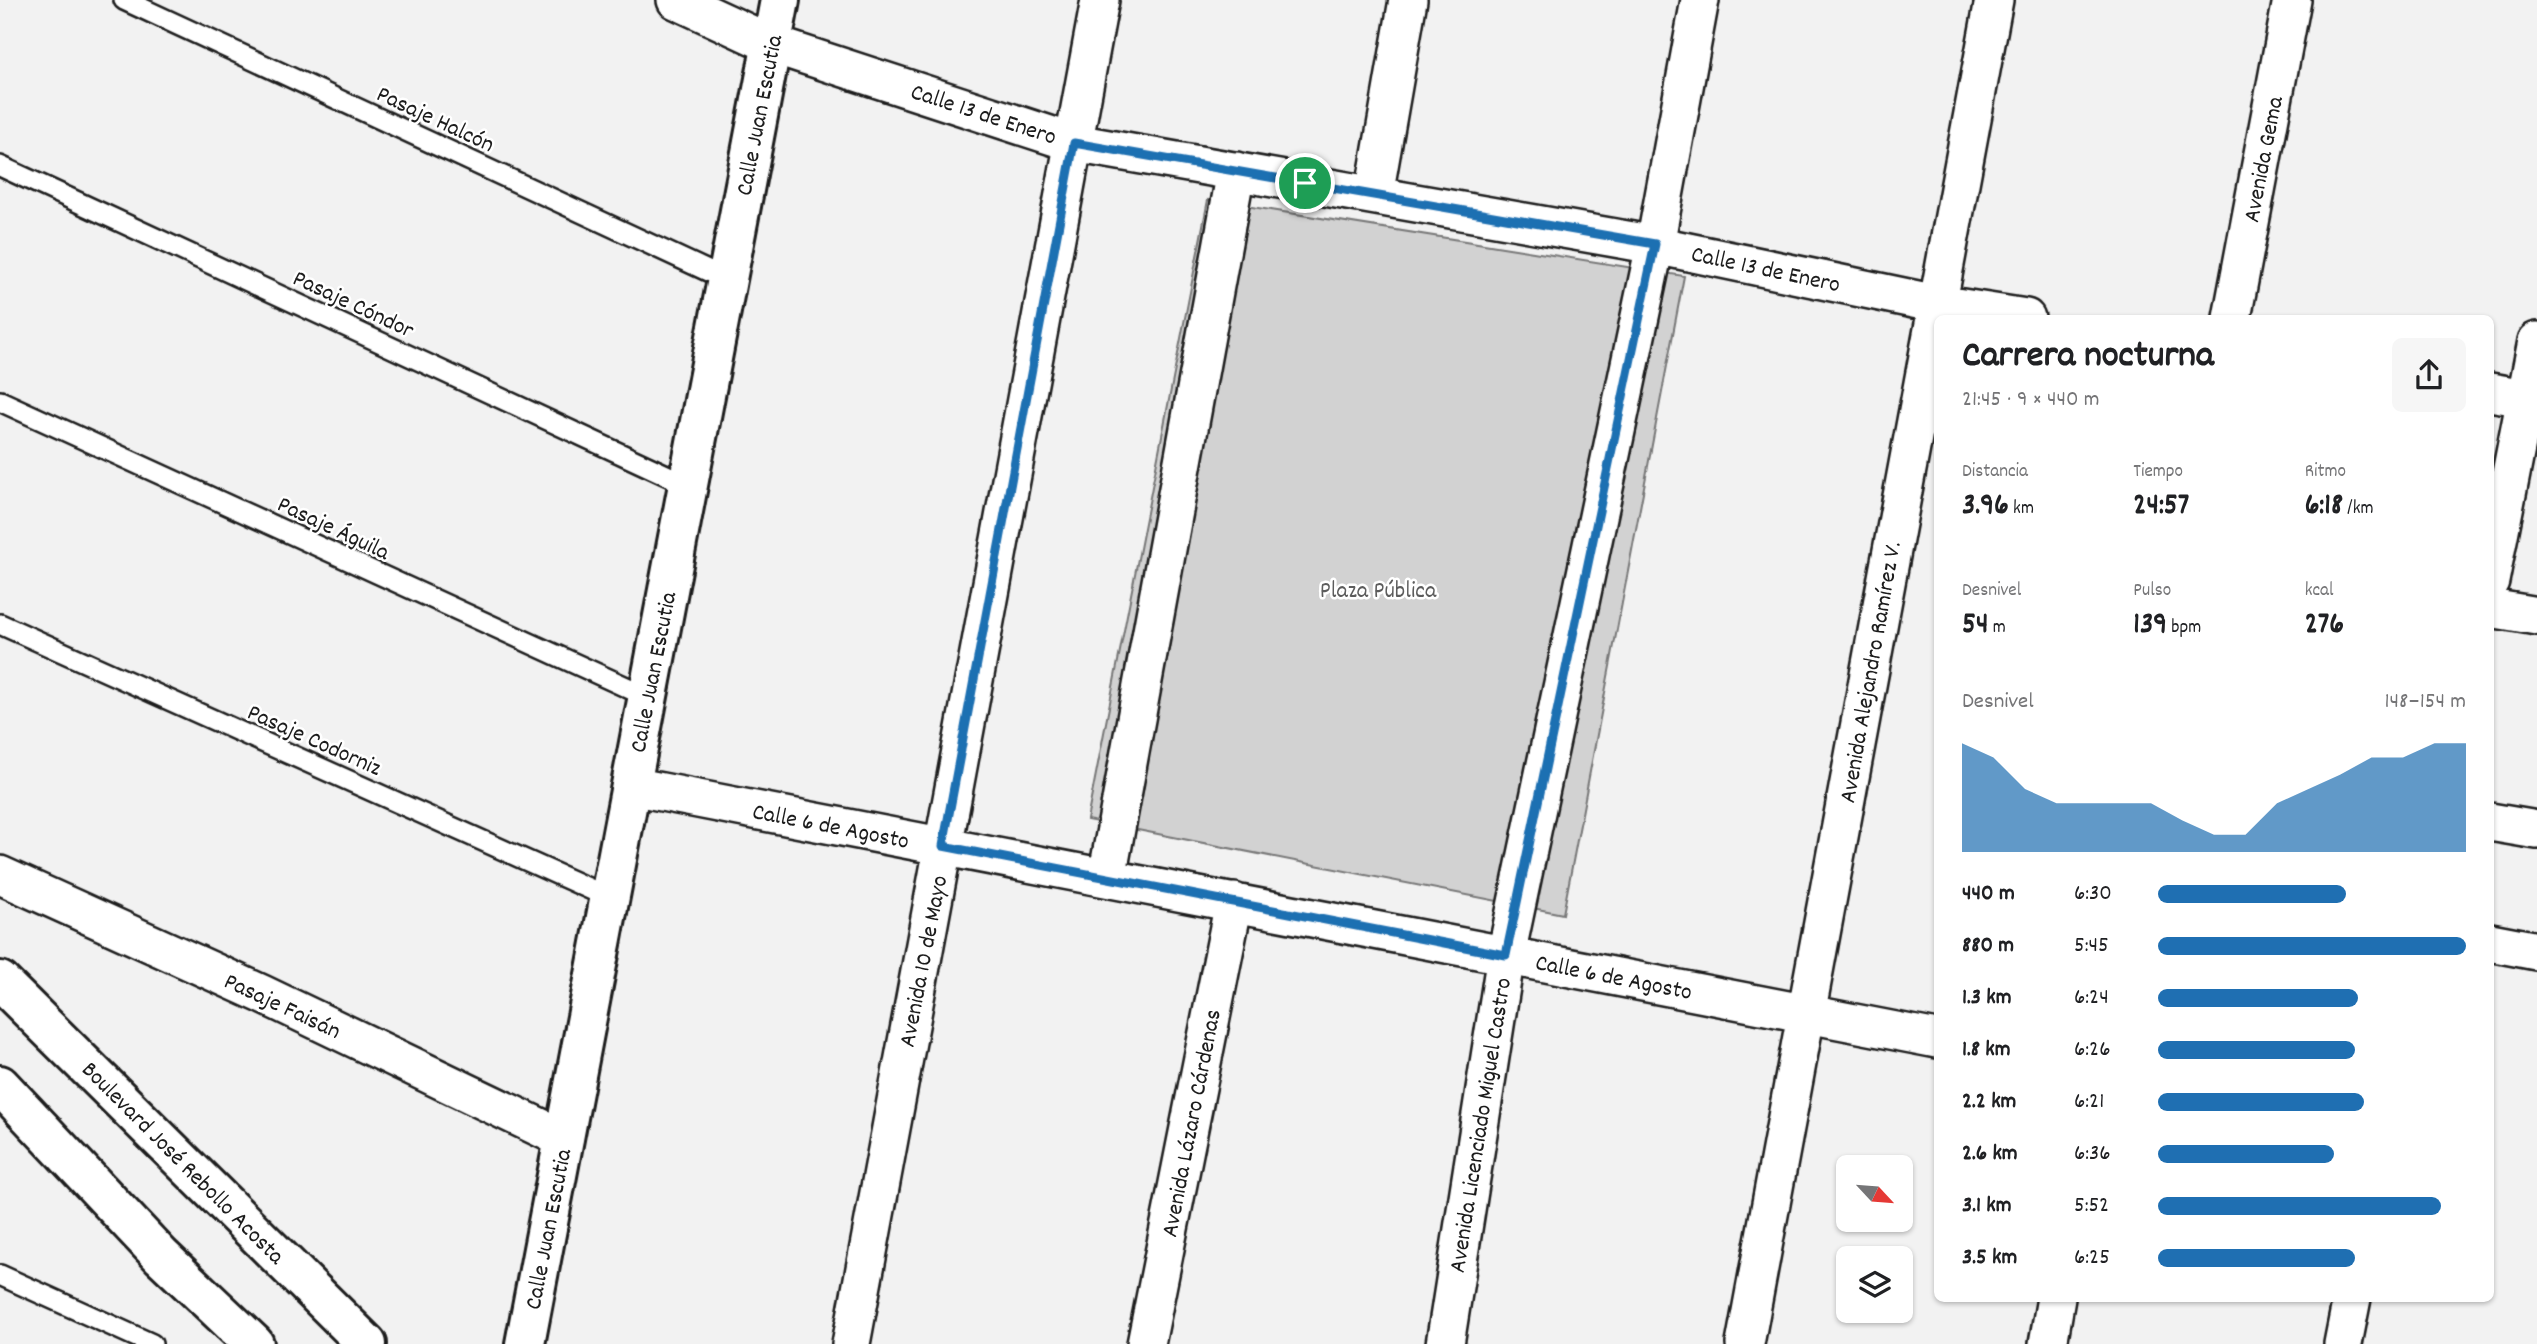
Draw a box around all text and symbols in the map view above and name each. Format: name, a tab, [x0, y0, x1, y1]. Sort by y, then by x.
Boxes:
street label: Calle Juan Escutia	[729, 32, 793, 199]
street label: Calle 13 de Enero	[906, 76, 1060, 155]
street label: Pasaje Halcón	[370, 79, 499, 163]
street label: Avenida Gema	[2236, 93, 2294, 225]
pin	[1275, 153, 1335, 213]
icon: arrive	[1286, 164, 1324, 202]
street label: Calle 13 de Enero	[1688, 239, 1843, 303]
street label: Pasaje Cóndor	[286, 263, 419, 349]
text: Carrera nocturna	[1962, 330, 2214, 385]
button: share	[2392, 338, 2466, 412]
text: 21:45 · 9 × 440 m	[1962, 384, 2100, 417]
text: Distancia	[1962, 459, 2028, 486]
text: Tiempo	[2133, 459, 2183, 486]
text: Ritmo	[2305, 459, 2346, 486]
text: 3.96	[1962, 486, 2009, 529]
text: 24:57	[2133, 486, 2189, 529]
text: 6:18	[2305, 486, 2343, 529]
street label: Pasaje Águila	[271, 489, 395, 571]
text: km	[2009, 496, 2034, 523]
text: /km	[2343, 496, 2374, 523]
street label: Avenida Alejandro Ramírez V.	[1832, 539, 1912, 806]
park label: Plaza Pública	[1320, 575, 1437, 609]
text: Desnivel	[1962, 578, 2021, 605]
text: Pulso	[2133, 578, 2171, 605]
text: kcal	[2305, 578, 2334, 605]
street label: Calle Juan Escutia	[623, 589, 687, 756]
text: 54	[1962, 605, 1988, 648]
text: 139	[2133, 605, 2167, 648]
text: 276	[2305, 605, 2344, 648]
text: m	[1988, 615, 2006, 642]
text: bpm	[2167, 615, 2201, 642]
text: Desnivel	[1962, 686, 2034, 719]
text: 148–154 m	[2384, 686, 2466, 719]
street label: Pasaje Codorniz	[241, 697, 386, 787]
street label: Calle 6 de Agosto	[749, 796, 912, 860]
street label: Avenida 10 de Mayo	[892, 873, 958, 1050]
text: 440 m	[1962, 878, 2015, 911]
text: 6:30	[2074, 878, 2112, 911]
text: 880 m	[1962, 930, 2014, 963]
text: 5:45	[2074, 930, 2109, 963]
street label: Calle 6 de Agosto	[1532, 947, 1695, 1011]
street label: Pasaje Faisán	[218, 966, 346, 1050]
street label: Avenida Licenciado Miguel Castro	[1442, 976, 1522, 1275]
text: 1.3 km	[1962, 982, 2012, 1015]
text: 6:24	[2074, 982, 2109, 1015]
street label: Avenida Lázaro Cárdenas	[1154, 1007, 1232, 1240]
text: 1.8 km	[1962, 1034, 2011, 1067]
text: 6:26	[2074, 1034, 2110, 1067]
street label: Boulevard José Rebollo Acosta	[72, 1055, 292, 1274]
text: 2.2 km	[1962, 1086, 2016, 1119]
text: 6:21	[2074, 1086, 2104, 1119]
text: 2.6 km	[1962, 1138, 2018, 1171]
text: 6:36	[2074, 1138, 2111, 1171]
street label: Calle Juan Escutia	[518, 1146, 582, 1313]
north arrow	[1836, 1155, 1913, 1232]
map controls	[1836, 1155, 1913, 1323]
text: 3.1 km	[1962, 1190, 2012, 1223]
text: 5:52	[2074, 1190, 2109, 1223]
text: 3.5 km	[1962, 1242, 2017, 1275]
text: 6:25	[2074, 1242, 2110, 1275]
button: layers	[1836, 1246, 1913, 1323]

